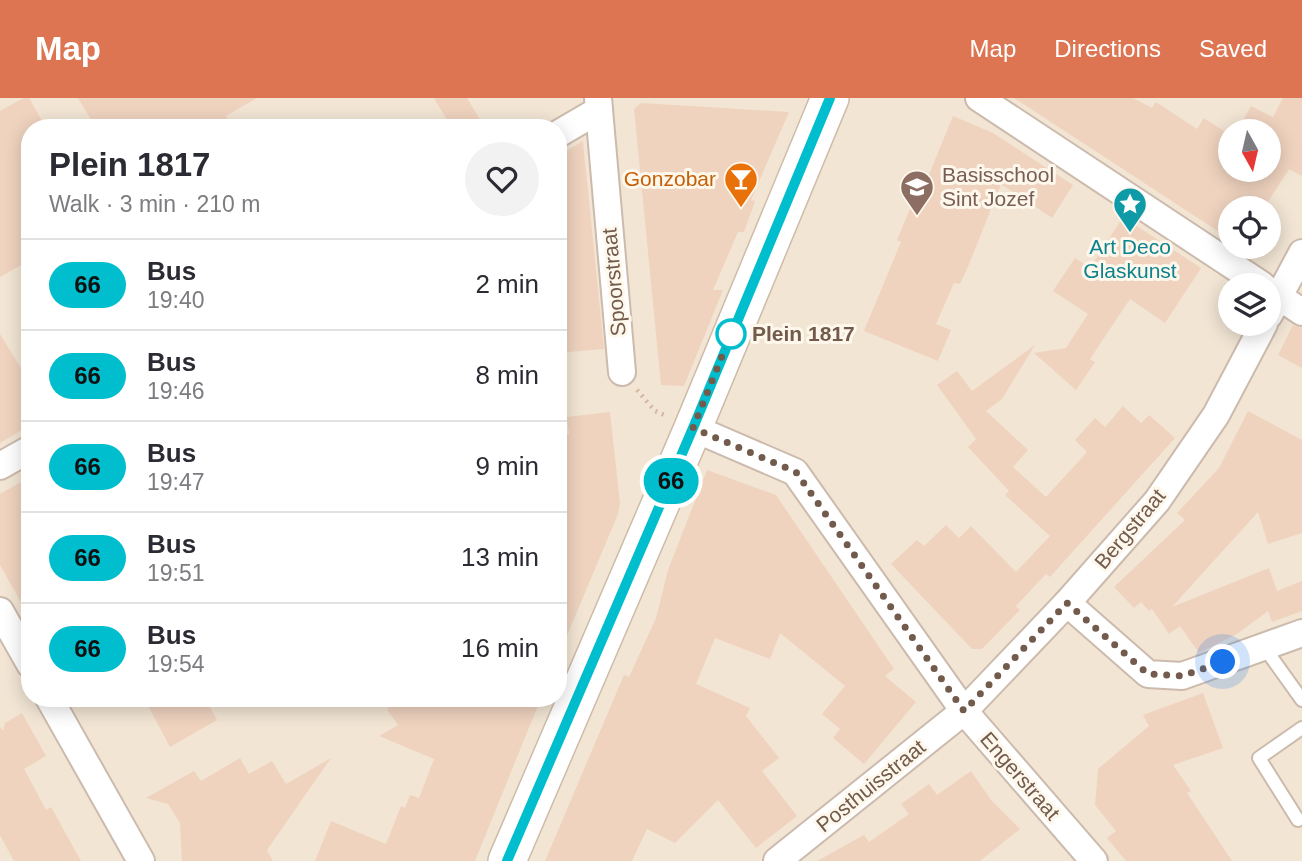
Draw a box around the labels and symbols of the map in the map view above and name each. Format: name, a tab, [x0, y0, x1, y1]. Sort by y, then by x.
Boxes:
north arrow	[1218, 119, 1281, 182]
bar icon: Gonzobar	[722, 160, 760, 209]
place label: Basisschool Sint Jozef	[942, 163, 1054, 210]
place label: Gonzobar	[624, 167, 716, 190]
school or university icon: Basisschool Sint Jozef	[898, 168, 936, 217]
place icon: Art Deco Glaskunst	[1111, 185, 1149, 234]
street label: Spoorstraat	[597, 227, 630, 337]
place label: Art Deco Glaskunst	[1083, 235, 1177, 282]
marker: Plein 1817	[716, 319, 746, 349]
place label: Plein 1817	[752, 322, 855, 345]
line badge: 66	[640, 458, 702, 504]
street label: Bergstraat	[1090, 484, 1170, 573]
your location	[1205, 644, 1240, 679]
street label: Engerstraat	[976, 727, 1065, 824]
street label: Posthuisstraat	[812, 735, 930, 836]

